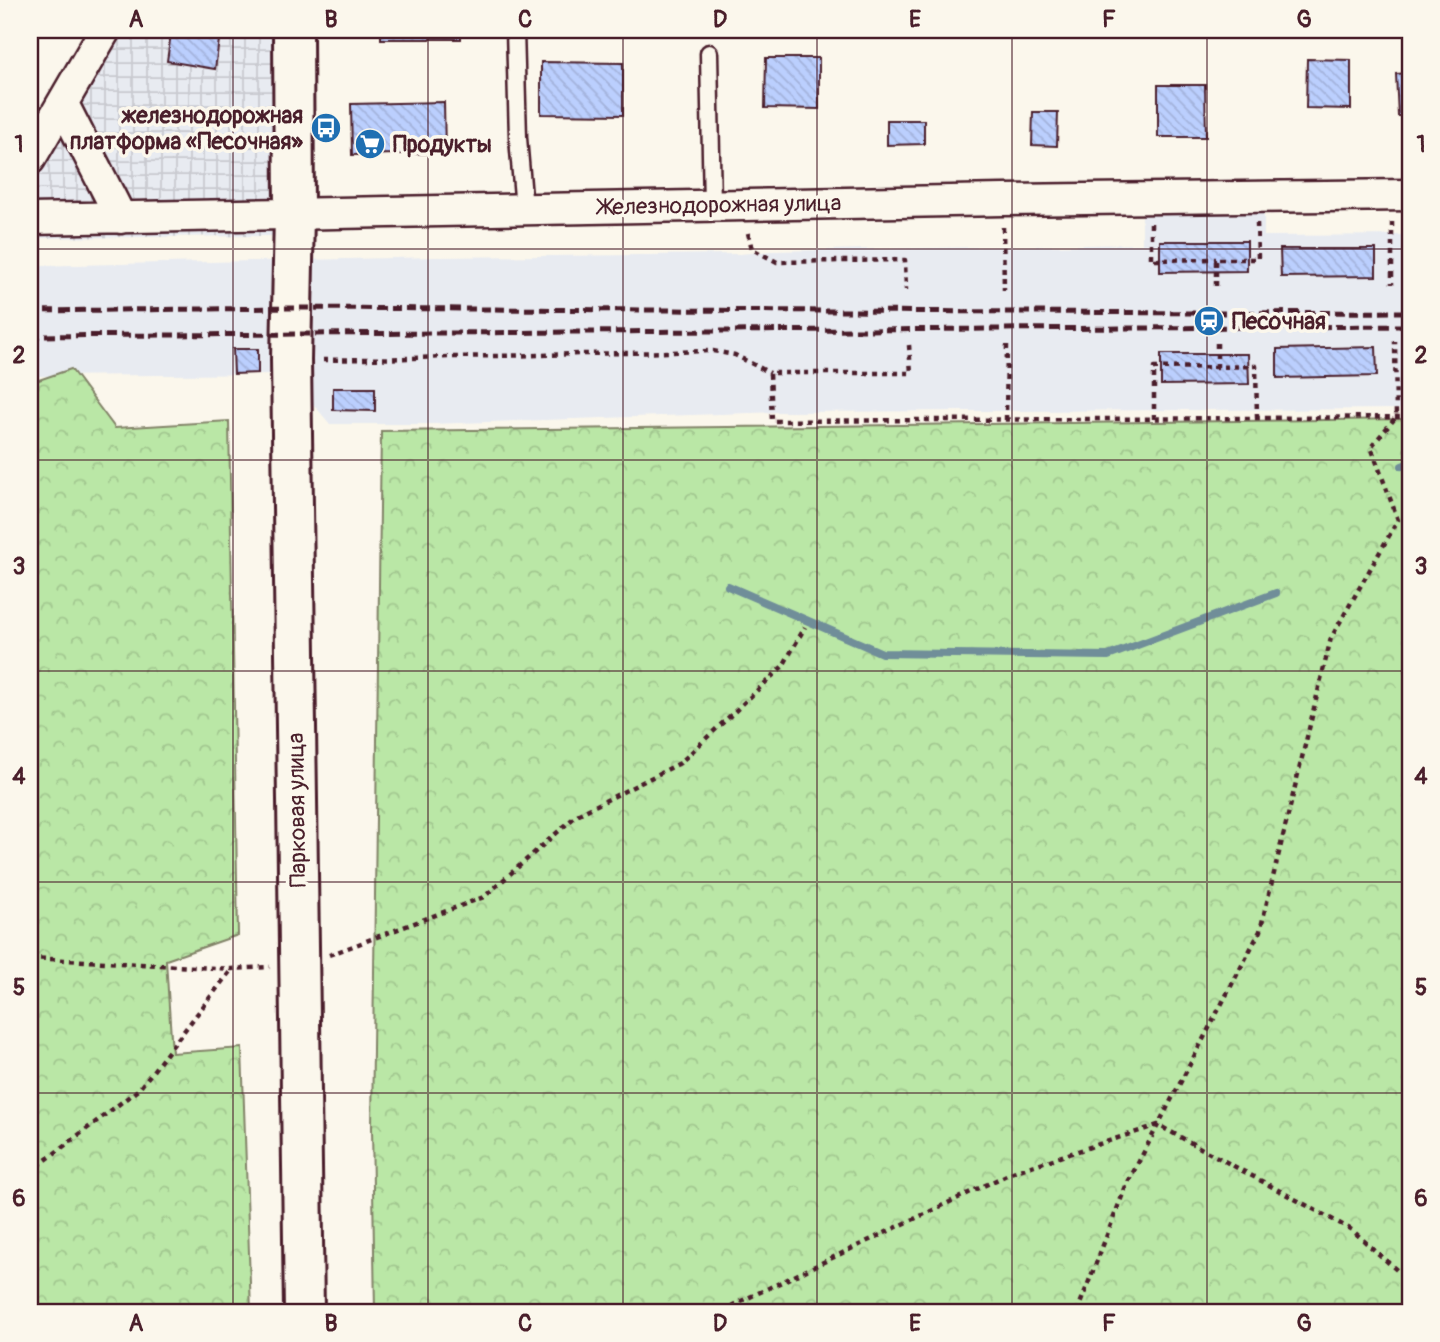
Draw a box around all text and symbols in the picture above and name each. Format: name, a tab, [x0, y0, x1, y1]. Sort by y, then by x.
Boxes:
text: A	[129, 5, 144, 34]
text: B	[324, 5, 338, 34]
text: C	[518, 5, 532, 34]
text: D	[713, 5, 727, 34]
text: E	[909, 5, 921, 34]
text: F	[1102, 5, 1116, 34]
text: G	[1296, 5, 1312, 34]
place label: железнодорожная платформа «Песочная»	[70, 101, 303, 156]
bus stop icon: железнодорожная платформа «Песочная»	[309, 111, 343, 145]
supermarket icon: Продукты	[353, 127, 387, 161]
text: 1	[15, 130, 24, 159]
place label: Продукты	[393, 130, 492, 159]
text: 1	[1417, 130, 1426, 159]
street label: Железнодорожная улица	[595, 188, 842, 222]
station icon: Песочная	[1192, 304, 1226, 338]
place label: Песочная	[1232, 307, 1326, 336]
text: 2	[13, 341, 26, 370]
text: 2	[1415, 341, 1428, 370]
text: 3	[13, 552, 25, 581]
text: 3	[1415, 552, 1427, 581]
street label: Парковая улица	[281, 732, 313, 888]
text: 4	[12, 762, 26, 791]
text: 4	[1414, 762, 1428, 791]
text: 5	[13, 973, 25, 1002]
text: 5	[1415, 973, 1427, 1002]
text: 6	[12, 1184, 26, 1213]
text: 6	[1414, 1184, 1428, 1213]
text: A	[129, 1309, 144, 1338]
text: B	[324, 1309, 338, 1338]
text: C	[518, 1309, 532, 1338]
text: D	[713, 1309, 727, 1338]
text: E	[909, 1309, 921, 1338]
text: F	[1102, 1309, 1116, 1338]
text: G	[1296, 1309, 1312, 1338]

